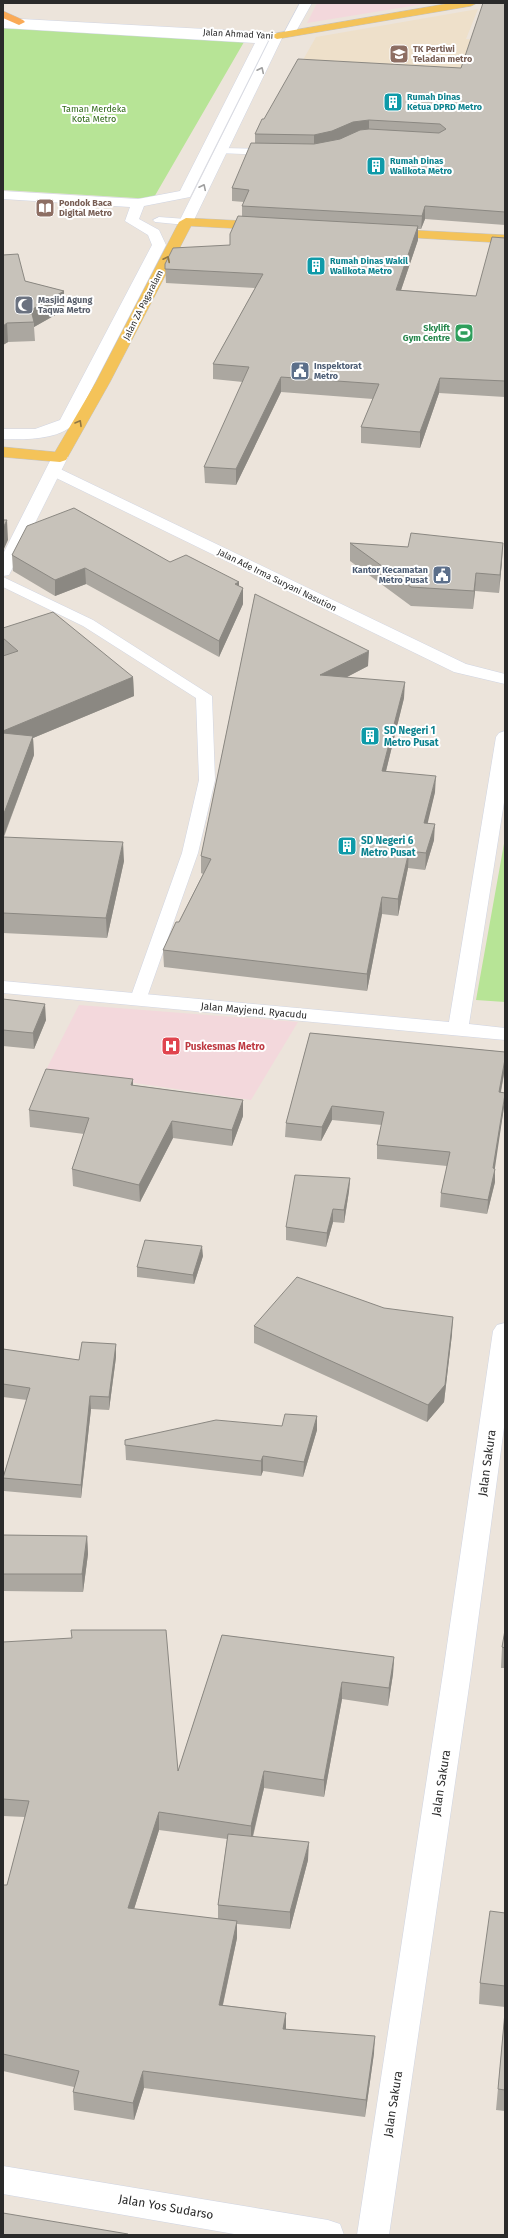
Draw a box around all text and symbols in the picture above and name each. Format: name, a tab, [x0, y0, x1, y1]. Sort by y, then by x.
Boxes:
street label: Jalan Ahmad Yani	[203, 27, 273, 41]
school or university icon: TK Pertiwi Teladan metro	[388, 43, 410, 65]
place label: TK Pertiwi Teladan metro	[413, 44, 472, 64]
one-way arrow	[256, 67, 264, 74]
building icon: Rumah Dinas Ketua DPRD Metro	[382, 91, 404, 113]
place label: Rumah Dinas Ketua DPRD Metro	[407, 92, 482, 112]
park label: Taman Merdeka Kota Metro	[62, 104, 126, 124]
building icon: Rumah Dinas Walikota Metro	[365, 155, 387, 177]
place label: Rumah Dinas Walikota Metro	[390, 156, 452, 176]
one-way arrow	[198, 183, 206, 191]
library icon: Pondok Baca Digital Metro	[34, 197, 56, 219]
place label: Pondok Baca Digital Metro	[59, 198, 112, 218]
building icon: Rumah Dinas Wakil Walikota Metro	[305, 255, 327, 277]
one-way arrow	[162, 256, 170, 263]
place label: Rumah Dinas Wakil Walikota Metro	[330, 256, 408, 276]
street label: Jalan ZA Pagaralam	[121, 268, 165, 342]
mosque icon: Masjid Agung Taqwa Metro	[13, 294, 35, 316]
place label: Masjid Agung Taqwa Metro	[38, 295, 92, 315]
sports icon: Skylift Gym Centre	[453, 322, 475, 344]
place label: Skylift Gym Centre	[403, 323, 451, 343]
public building icon: Inspektorat Metro	[289, 360, 311, 382]
place label: Inspektorat Metro	[314, 361, 362, 381]
one-way arrow	[75, 420, 82, 427]
street label: Jalan Ade Irma Suryani Nasution	[216, 547, 338, 613]
public building icon: Kantor Kecamatan Metro Pusat	[431, 564, 453, 586]
place label: Kantor Kecamatan Metro Pusat	[352, 565, 429, 585]
building icon: SD Negeri 1 Metro Pusat	[359, 725, 381, 747]
place label: SD Negeri 1 Metro Pusat	[384, 725, 439, 749]
building icon: SD Negeri 6 Metro Pusat	[336, 835, 358, 857]
place label: SD Negeri 6 Metro Pusat	[361, 835, 416, 859]
street label: Jalan Mayjend. Ryacudu	[200, 1000, 308, 1022]
hospital icon: Puskesmas Metro	[160, 1035, 182, 1057]
place label: Puskesmas Metro	[185, 1041, 265, 1053]
street label: Jalan Sakura	[475, 1429, 499, 1497]
street label: Jalan Sakura	[429, 1749, 453, 1817]
street label: Jalan Sakura	[381, 2070, 405, 2138]
street label: Jalan Yos Sudarso	[117, 2192, 215, 2222]

